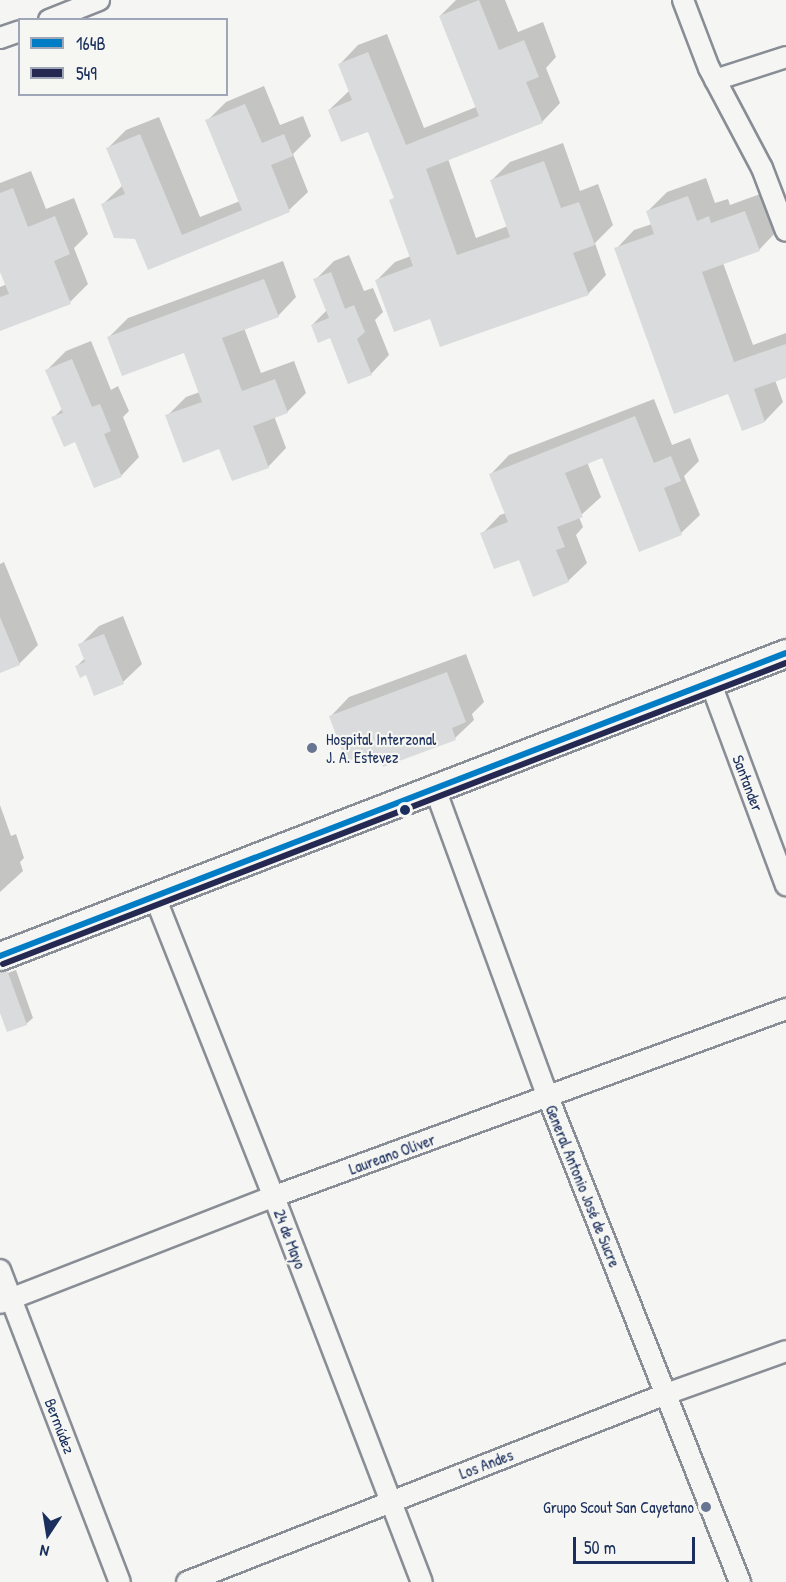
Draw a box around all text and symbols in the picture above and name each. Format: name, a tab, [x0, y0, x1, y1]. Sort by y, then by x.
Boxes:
legend	[18, 18, 228, 96]
text: 164B	[76, 31, 106, 56]
text: 549	[76, 61, 97, 86]
place label: Hospital Interzonal J. A. Estevez	[326, 729, 436, 767]
marker: Hospital Interzonal J. A. Estevez	[303, 739, 321, 757]
street label: Santander	[729, 752, 767, 814]
unlabelled marker	[399, 804, 411, 816]
street label: General Antonio José de Sucre	[542, 1102, 624, 1270]
street label: Laureano Oliver	[346, 1130, 438, 1178]
street label: 24 de Mayo	[270, 1206, 310, 1272]
street label: Bermúdez	[41, 1396, 79, 1456]
street label: Los Andes	[456, 1445, 516, 1483]
place label: Grupo Scout San Cayetano	[543, 1497, 694, 1517]
marker: Grupo Scout San Cayetano	[699, 1500, 713, 1514]
north arrow	[18, 1504, 78, 1564]
scale bar	[576, 1525, 698, 1563]
text: 50 m	[584, 1535, 616, 1560]
text: N	[38, 1540, 51, 1563]

